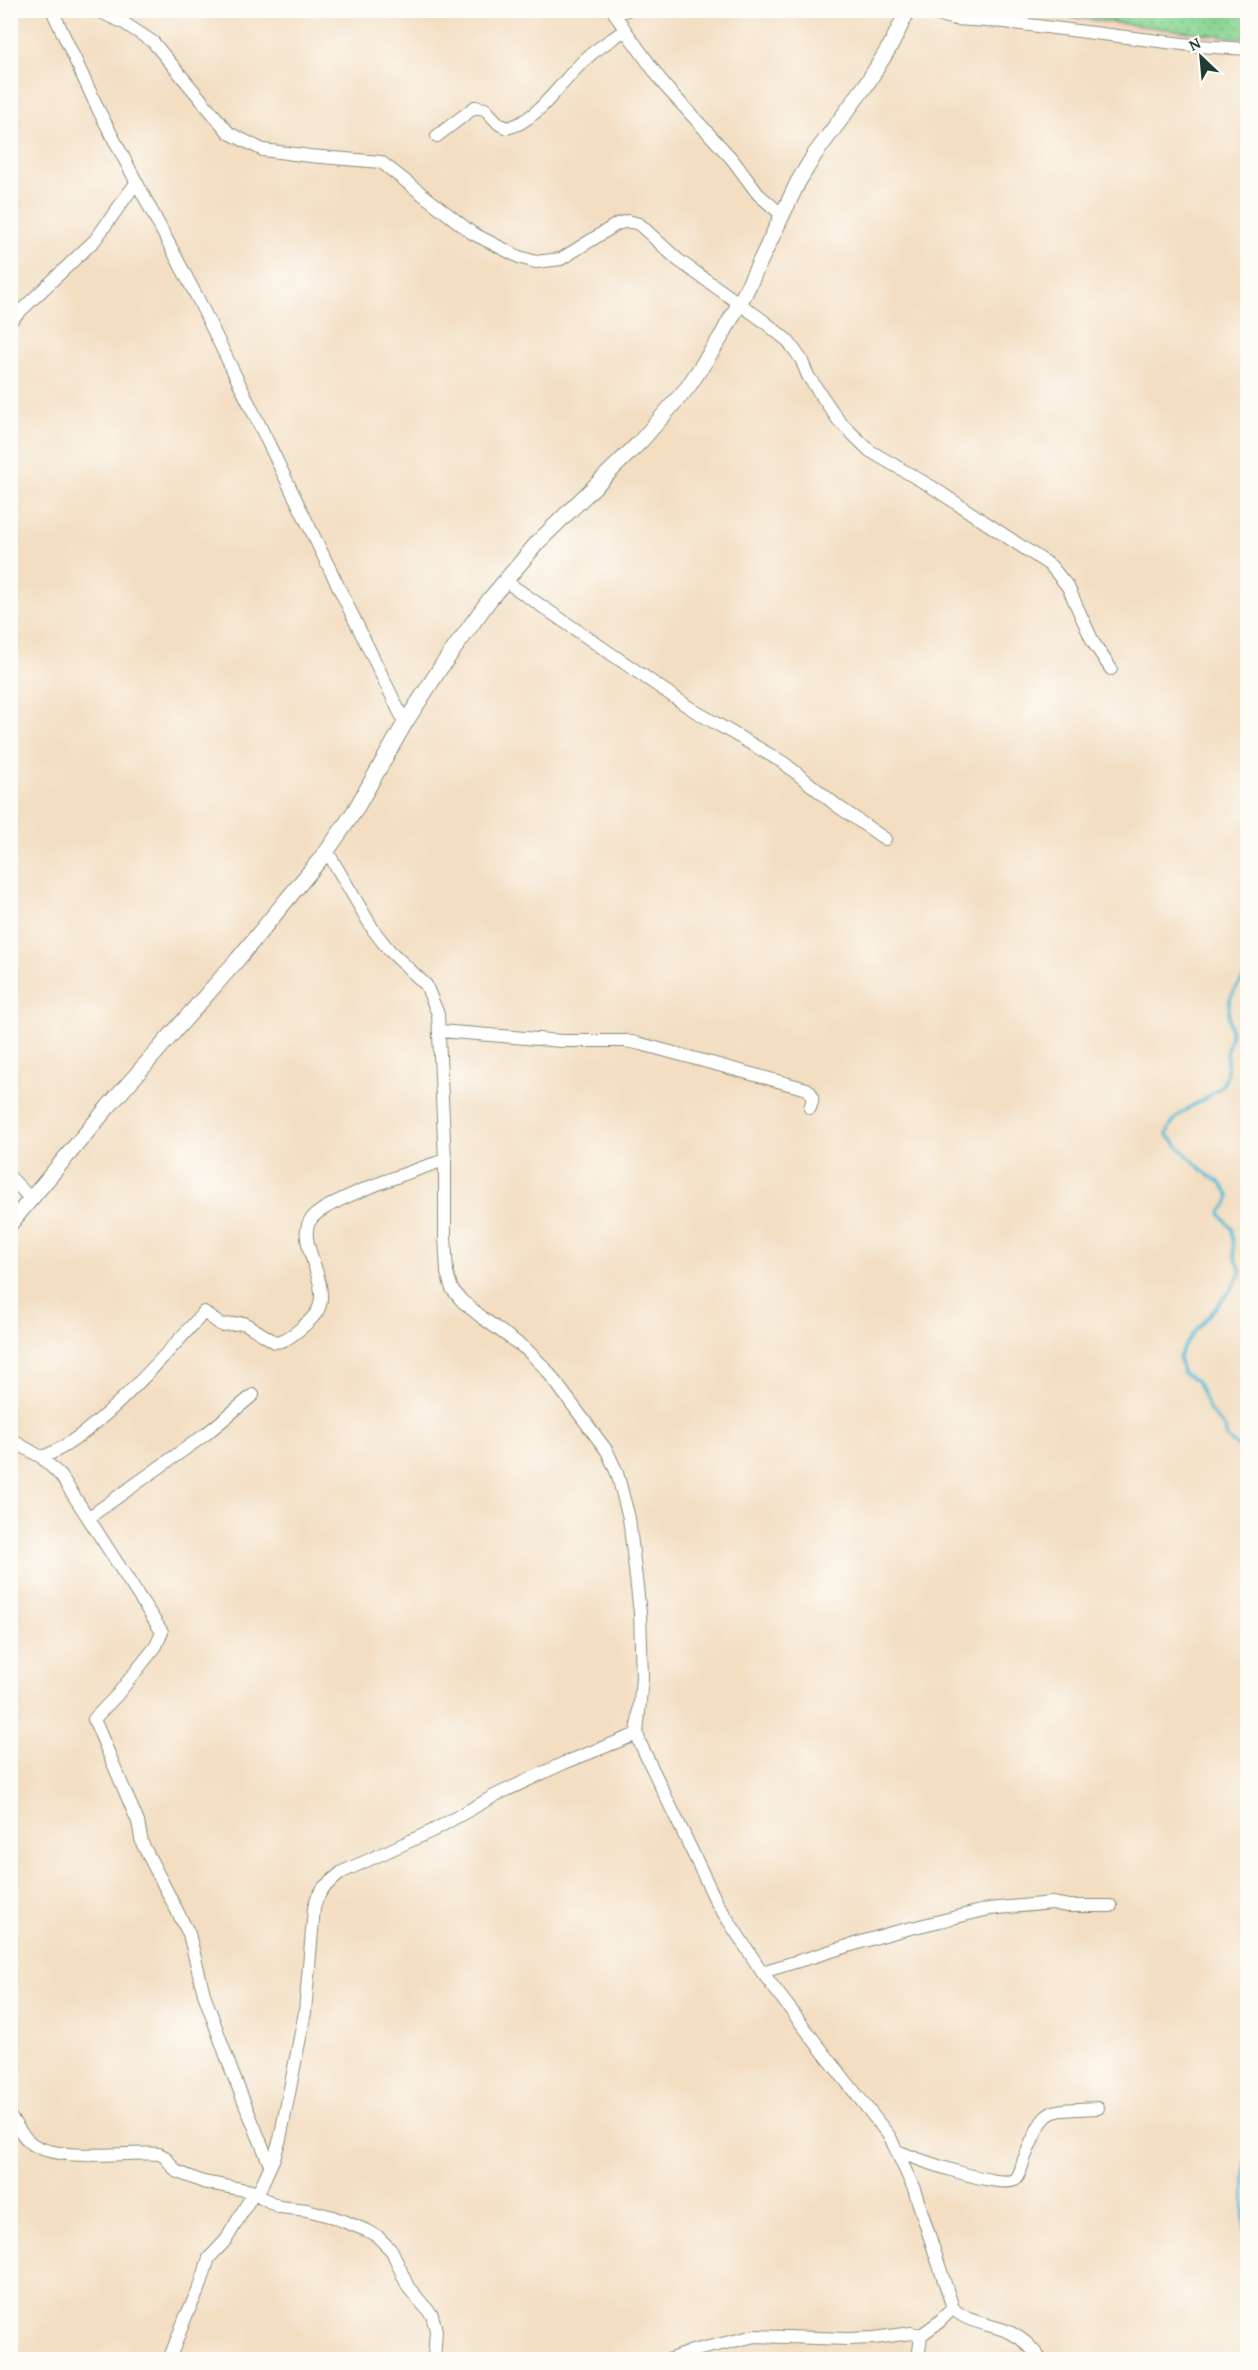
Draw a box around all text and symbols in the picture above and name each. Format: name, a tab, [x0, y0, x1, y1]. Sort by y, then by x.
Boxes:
north arrow	[1171, 27, 1231, 87]
text: N	[1184, 30, 1205, 57]

